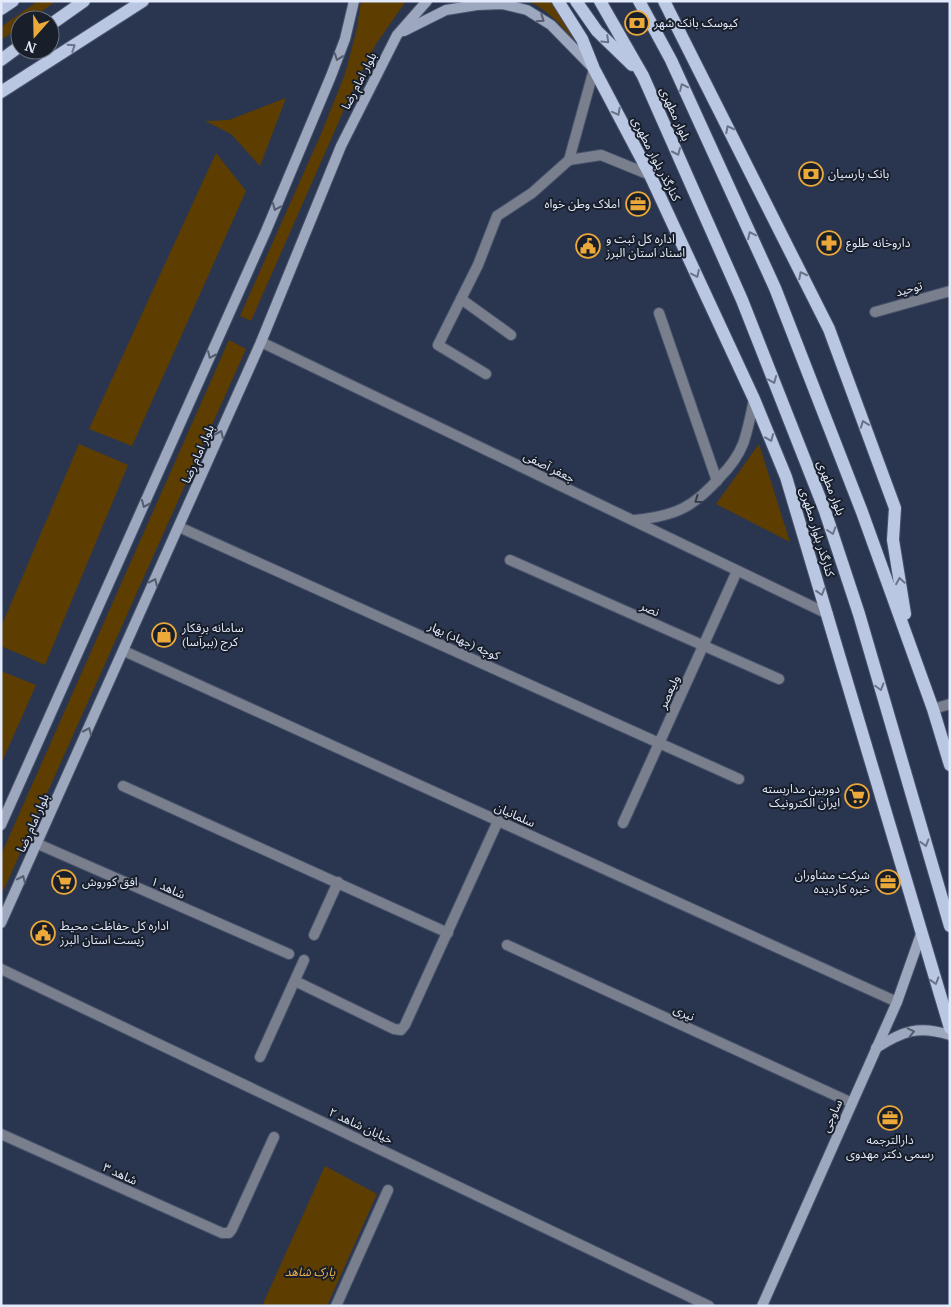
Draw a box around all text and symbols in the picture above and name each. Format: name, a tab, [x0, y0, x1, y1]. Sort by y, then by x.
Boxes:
north arrow	[10, 10, 60, 60]
bank icon: کیوسک بانک شهر	[624, 10, 650, 36]
one-way arrow	[535, 13, 544, 22]
place label: کیوسک بانک شهر	[653, 15, 739, 30]
one-way arrow	[600, 34, 609, 43]
text: N	[22, 37, 39, 58]
one-way arrow	[66, 44, 75, 53]
street label: بلوار امام رضا	[338, 50, 381, 113]
one-way arrow	[334, 52, 344, 60]
one-way arrow	[679, 83, 689, 92]
street label: بلوار مطهری	[657, 85, 694, 143]
one-way arrow	[611, 107, 621, 116]
street label: کنارگذر بلوار مطهری	[629, 114, 685, 204]
one-way arrow	[725, 126, 735, 135]
one-way arrow	[670, 147, 681, 156]
bank icon: بانک پارسیان	[798, 161, 824, 187]
place label: بانک پارسیان	[828, 166, 889, 182]
office icon: املاک وطن خواه	[625, 191, 651, 217]
place label: املاک وطن خواه	[545, 196, 620, 211]
one-way arrow	[272, 202, 283, 211]
pharmacy icon: داروخانه طلوع	[816, 230, 842, 256]
place label: اداره کل ثبت و اسناد استان البرز	[605, 231, 685, 260]
one-way arrow	[746, 231, 757, 240]
public building icon: اداره کل ثبت و اسناد استان البرز	[575, 233, 601, 259]
place label: داروخانه طلوع	[846, 235, 911, 252]
one-way arrow	[690, 269, 700, 278]
one-way arrow	[798, 271, 808, 280]
street label: توحید	[894, 277, 924, 300]
one-way arrow	[206, 350, 217, 359]
one-way arrow	[767, 375, 778, 384]
one-way arrow	[860, 421, 870, 429]
street label: بلوار امام رضا	[178, 422, 219, 486]
one-way arrow	[214, 430, 225, 439]
one-way arrow	[764, 433, 774, 442]
street label: جعفر آصفی	[521, 448, 577, 485]
street label: بلوار مطهری	[814, 458, 849, 517]
street label: کنارگذر بلوار مطهری	[797, 485, 838, 579]
one-way arrow	[695, 494, 704, 502]
one-way arrow	[141, 499, 152, 508]
one-way arrow	[826, 527, 836, 535]
one-way arrow	[895, 576, 905, 585]
one-way arrow	[148, 578, 159, 587]
one-way arrow	[815, 587, 825, 596]
street label: نصر	[637, 597, 662, 619]
street label: کوچه (جهاد) بهار	[425, 618, 503, 664]
place label: سامانه برقکار کرج (ببرآسا)	[181, 620, 244, 651]
shop icon: سامانه برقکار کرج (ببرآسا)	[151, 622, 177, 648]
street label: ولیعصر	[654, 673, 683, 712]
one-way arrow	[874, 682, 884, 690]
one-way arrow	[82, 727, 92, 736]
place label: دوربین مداربسته ایران الکترونیک	[762, 781, 840, 810]
supermarket icon: دوربین مداربسته ایران الکترونیک	[844, 783, 870, 809]
street label: بلوار امام رضا	[13, 791, 54, 855]
street label: سلمانیان	[493, 799, 538, 830]
one-way arrow	[920, 838, 930, 846]
place label: شرکت مشاوران خبره کاردیده	[795, 867, 870, 896]
supermarket icon: افق کوروش	[51, 869, 77, 895]
office icon: شرکت مشاوران خبره کاردیده	[875, 869, 901, 895]
street label: شاهد ۱	[149, 873, 188, 902]
place label: افق کوروش	[82, 874, 138, 890]
one-way arrow	[15, 875, 26, 884]
place label: اداره کل حفاظت محیط زیست استان البرز	[59, 918, 169, 947]
public building icon: اداره کل حفاظت محیط زیست استان البرز	[30, 920, 56, 946]
one-way arrow	[930, 976, 940, 985]
street label: نیری	[671, 1001, 697, 1024]
one-way arrow	[906, 1027, 915, 1038]
street label: ساوجی	[818, 1097, 845, 1134]
street label: خیابان شاهد ۲	[327, 1104, 396, 1147]
office icon: دارالترجمه رسمی دکتر مهدوی	[877, 1105, 903, 1131]
place label: دارالترجمه رسمی دکتر مهدوی	[846, 1132, 934, 1161]
street label: شاهد ۳	[101, 1159, 140, 1188]
park label: پارک شاهد	[285, 1264, 336, 1280]

